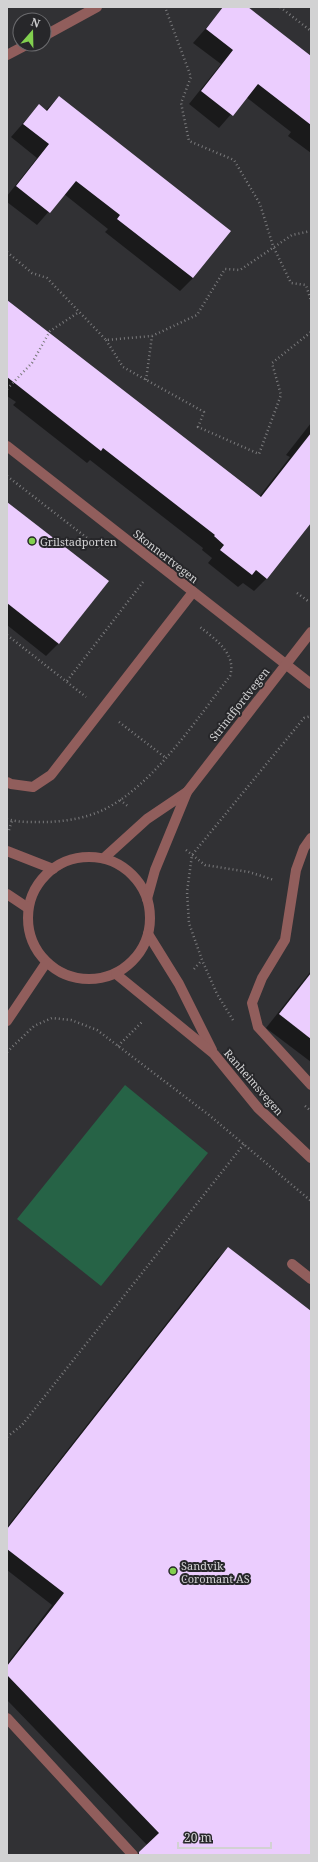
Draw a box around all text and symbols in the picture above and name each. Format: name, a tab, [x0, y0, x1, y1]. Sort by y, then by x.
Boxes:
north arrow	[12, 12, 52, 52]
text: N	[29, 14, 43, 31]
street label: Skonnertvegen	[130, 526, 202, 586]
place label: Grilstadporten	[40, 534, 117, 549]
marker: Grilstadporten	[27, 536, 37, 546]
street label: Strindfjordvegen	[206, 664, 272, 744]
street label: Ranheimsvegen	[221, 1046, 287, 1118]
place label: Sandvik Coromant AS	[181, 1558, 250, 1586]
marker: Sandvik Coromant AS	[168, 1566, 178, 1576]
scale bar	[178, 1824, 271, 1850]
text: 20 m	[184, 1829, 212, 1846]

